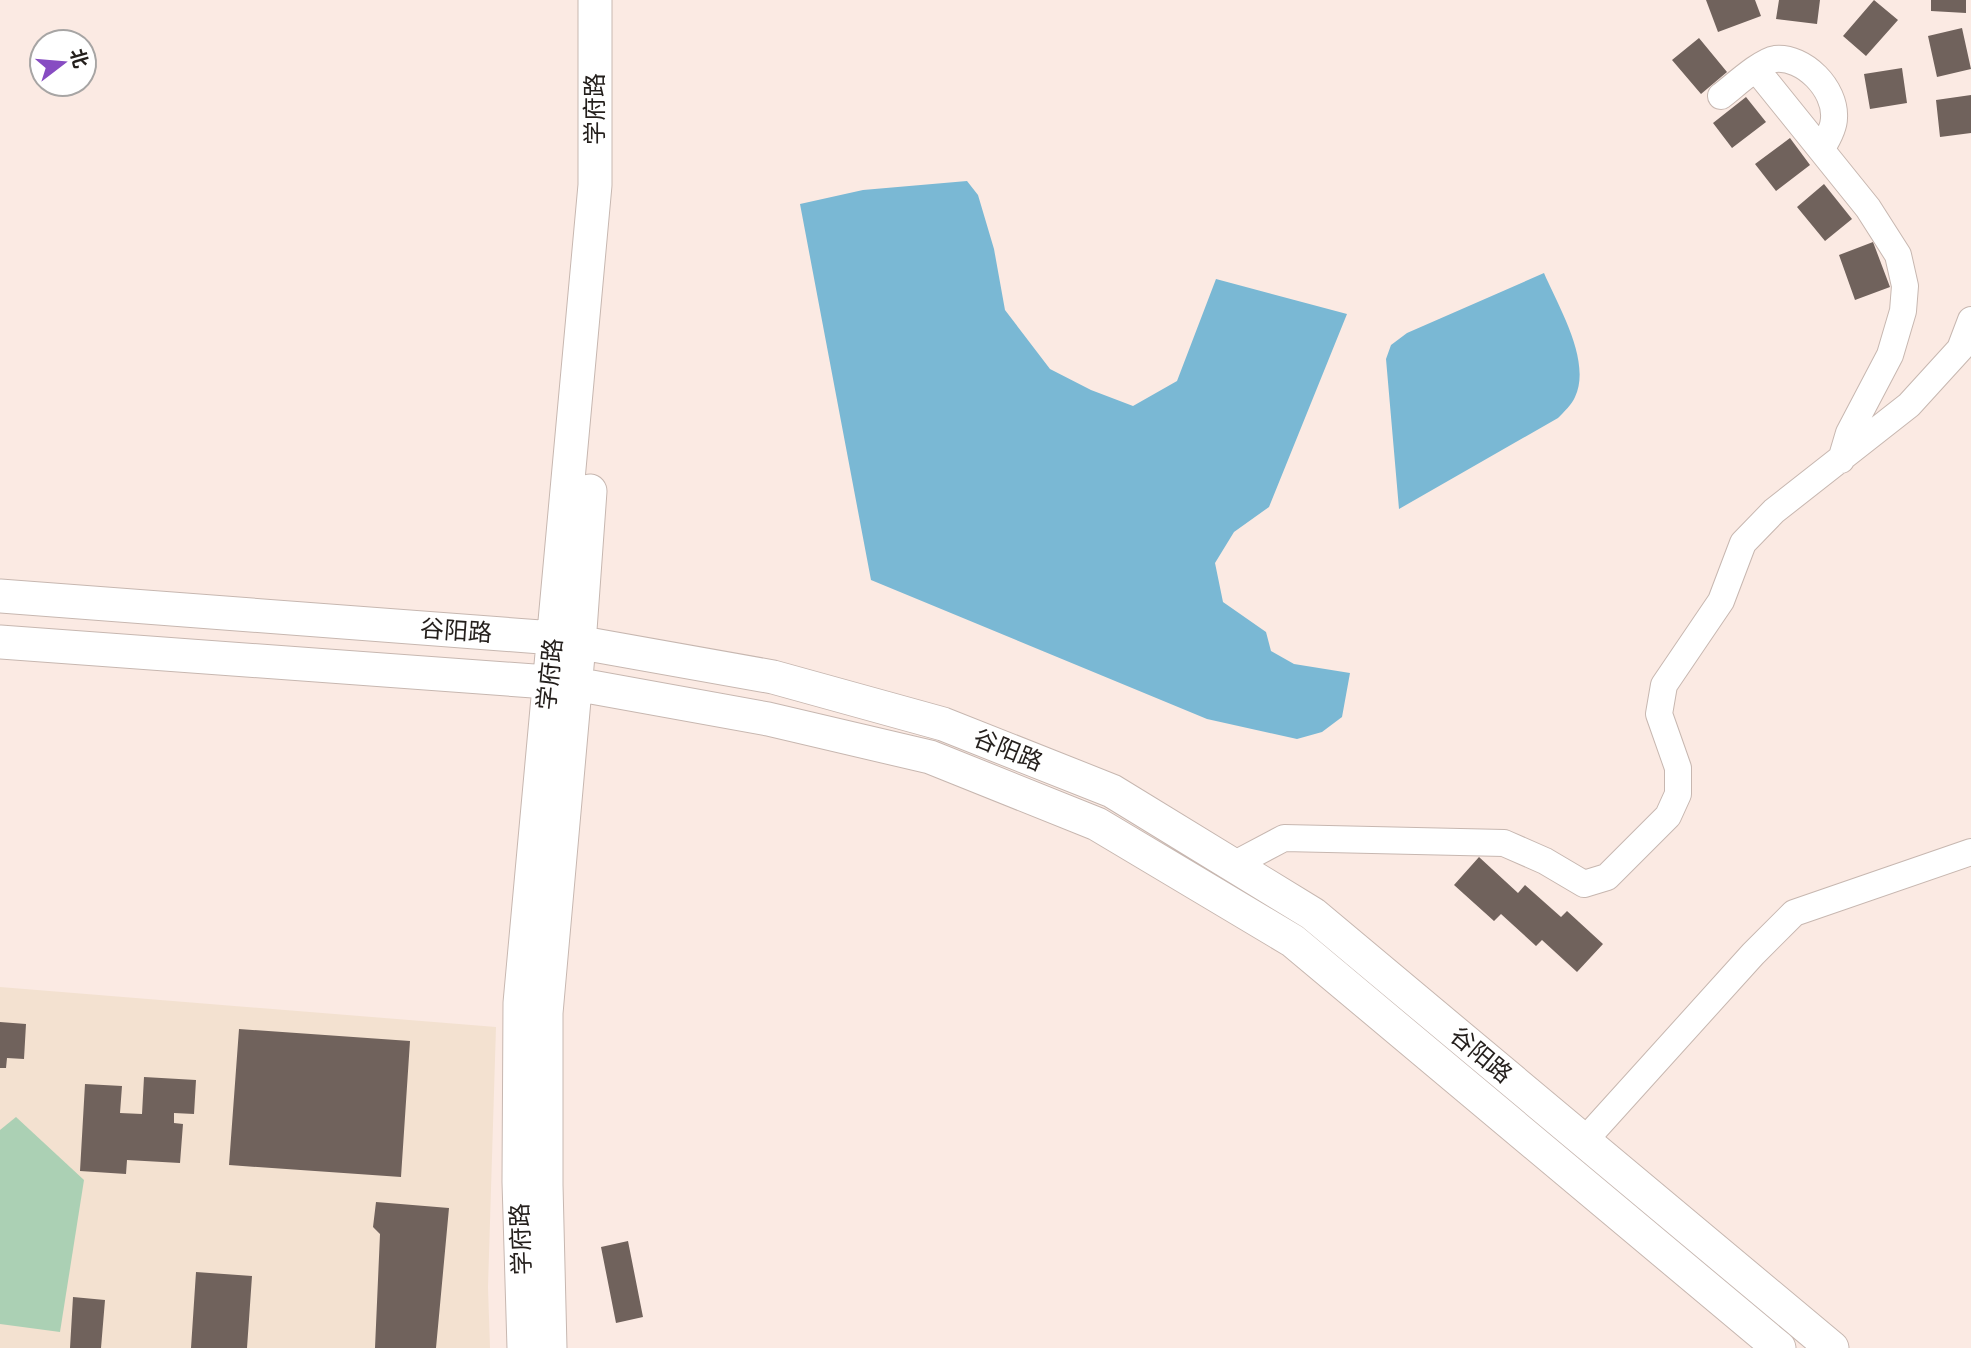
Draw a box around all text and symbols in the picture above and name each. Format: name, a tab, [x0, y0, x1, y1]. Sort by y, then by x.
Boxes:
north arrow	[28, 28, 98, 98]
text: 北	[65, 46, 93, 71]
street label: 学府路	[581, 73, 609, 145]
street label: 谷阳路	[419, 615, 493, 647]
street label: 学府路	[532, 637, 568, 711]
street label: 谷阳路	[969, 724, 1047, 776]
street label: 谷阳路	[1444, 1021, 1518, 1089]
street label: 学府路	[506, 1203, 536, 1275]

